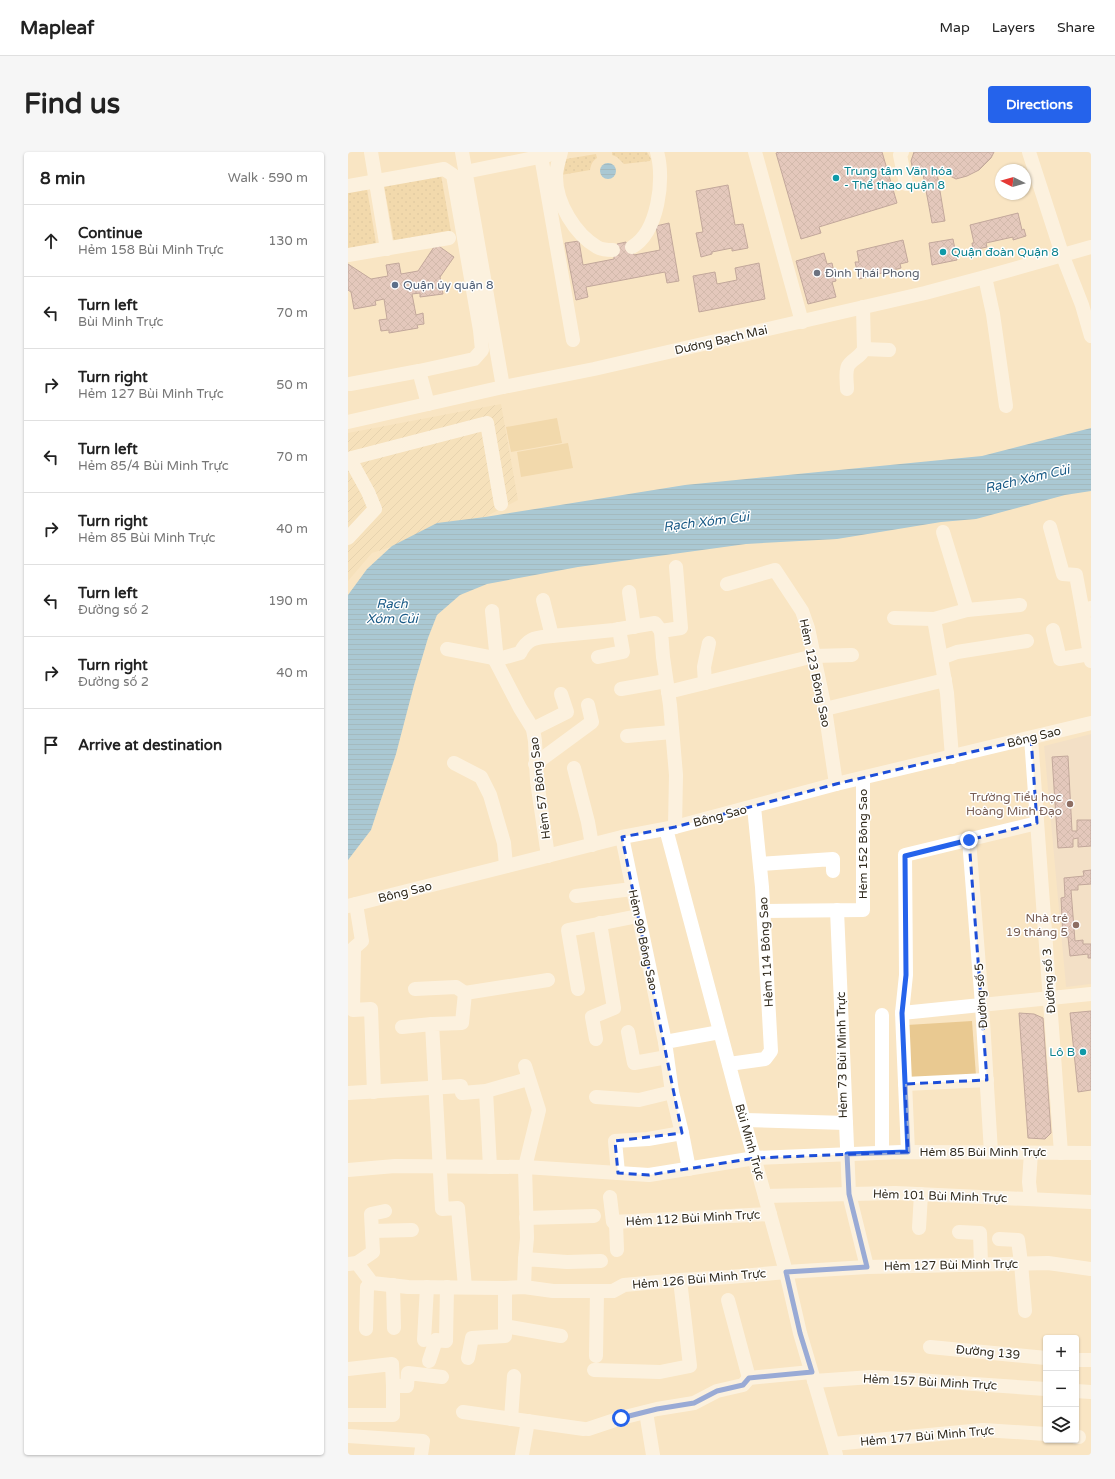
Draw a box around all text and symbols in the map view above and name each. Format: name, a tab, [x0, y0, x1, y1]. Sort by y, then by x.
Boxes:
text: Mapleaf	[20, 17, 94, 39]
text: Map	[940, 19, 970, 36]
text: Layers	[992, 19, 1035, 36]
text: Share	[1057, 19, 1095, 36]
button: Directions	[988, 86, 1091, 123]
text: Find us	[24, 87, 120, 121]
place label: Trung tâm Văn hóa - Thể thao quận 8	[844, 164, 952, 192]
north arrow	[995, 164, 1031, 200]
text: 8 min	[40, 168, 85, 189]
text: Walk · 590 m	[228, 170, 308, 186]
marker: Trung tâm Văn hóa - Thể thao quận 8	[831, 173, 841, 183]
text: Continue	[78, 224, 142, 242]
icon: ahead	[40, 230, 62, 252]
text: 130 m	[268, 233, 308, 249]
text: Hẻm 158 Bùi Minh Trực	[78, 242, 224, 258]
place label: Quận đoàn Quận 8	[951, 245, 1059, 259]
marker: Quận đoàn Quận 8	[938, 247, 948, 257]
place label: Đình Thái Phong	[825, 266, 920, 280]
marker: Đình Thái Phong	[812, 268, 822, 278]
place label: Quận ủy quận 8	[403, 278, 494, 292]
marker: Quận ủy quận 8	[390, 280, 400, 290]
text: Turn left	[78, 296, 138, 314]
icon: left	[40, 302, 62, 324]
text: 70 m	[276, 305, 308, 321]
text: Bùi Minh Trực	[78, 314, 163, 330]
street label: Dương Bạch Mai	[673, 323, 769, 357]
text: Turn right	[78, 368, 148, 386]
icon: right	[40, 374, 62, 396]
text: 50 m	[276, 377, 308, 393]
text: Hẻm 127 Bùi Minh Trực	[78, 386, 224, 402]
text: Turn left	[78, 440, 138, 458]
icon: left	[40, 446, 62, 468]
text: 70 m	[276, 449, 308, 465]
text: Hẻm 85/4 Bùi Minh Trực	[78, 458, 229, 474]
water label: Rạch Xóm Củi	[983, 461, 1073, 496]
water label: Rạch Xóm Củi	[662, 509, 752, 535]
text: Turn right	[78, 512, 148, 530]
icon: right	[40, 518, 62, 540]
text: 40 m	[276, 521, 308, 537]
text: Hẻm 85 Bùi Minh Trực	[78, 530, 215, 546]
text: Turn left	[78, 584, 138, 602]
icon: left	[40, 590, 62, 612]
text: 190 m	[268, 593, 308, 609]
water label: Rạch Xóm Củi	[366, 596, 419, 627]
text: Đường số 2	[78, 602, 149, 618]
street label: Hẻm 123 Bông Sao	[797, 617, 833, 729]
text: Turn right	[78, 656, 148, 674]
icon: right	[40, 662, 62, 684]
text: 40 m	[276, 665, 308, 681]
text: Đường số 2	[78, 674, 149, 690]
street label: Bông Sao	[1006, 724, 1062, 750]
icon: arrive	[40, 734, 62, 756]
text: Arrive at destination	[78, 736, 222, 754]
street label: Hẻm 57 Bông Sao	[527, 736, 553, 840]
street label: Hẻm 152 Bông Sao	[856, 789, 870, 899]
place label: Trường Tiểu học Hoàng Minh Đạo	[966, 790, 1062, 818]
marker: Trường Tiểu học Hoàng Minh Đạo	[1065, 799, 1075, 809]
street label: Bông Sao	[692, 802, 748, 830]
route end	[960, 831, 978, 849]
street label: Bông Sao	[377, 879, 433, 905]
street label: Hẻm 90 Bông Sao	[625, 888, 661, 992]
street label: Hẻm 114 Bông Sao	[756, 896, 776, 1008]
place label: Nhà trẻ 19 tháng 5	[1006, 911, 1068, 939]
marker: Nhà trẻ 19 tháng 5	[1071, 920, 1081, 930]
street label: Đường số 3	[1040, 948, 1058, 1014]
street label: Đường số 5	[972, 963, 990, 1029]
street label: Hẻm 73 Bùi Minh Trực	[834, 991, 850, 1119]
place label: Lô B	[1049, 1045, 1075, 1059]
marker: Lô B	[1078, 1047, 1088, 1057]
street label: Bùi Minh Trực	[732, 1102, 768, 1182]
street label: Hẻm 85 Bùi Minh Trực	[920, 1145, 1046, 1159]
street label: Hẻm 101 Bùi Minh Trực	[873, 1187, 1007, 1205]
street label: Hẻm 112 Bùi Minh Trực	[626, 1207, 760, 1229]
street label: Hẻm 127 Bùi Minh Trực	[884, 1257, 1018, 1273]
street label: Hẻm 126 Bùi Minh Trực	[631, 1266, 767, 1292]
map controls	[1043, 1335, 1079, 1443]
button: +	[1043, 1335, 1079, 1371]
street label: Đường 139	[955, 1342, 1021, 1362]
street label: Hẻm 157 Bùi Minh Trực	[863, 1371, 997, 1393]
button: −	[1043, 1371, 1079, 1407]
button: layers	[1043, 1407, 1079, 1443]
route start	[612, 1409, 630, 1427]
street label: Hẻm 177 Bùi Minh Trực	[859, 1423, 995, 1449]

